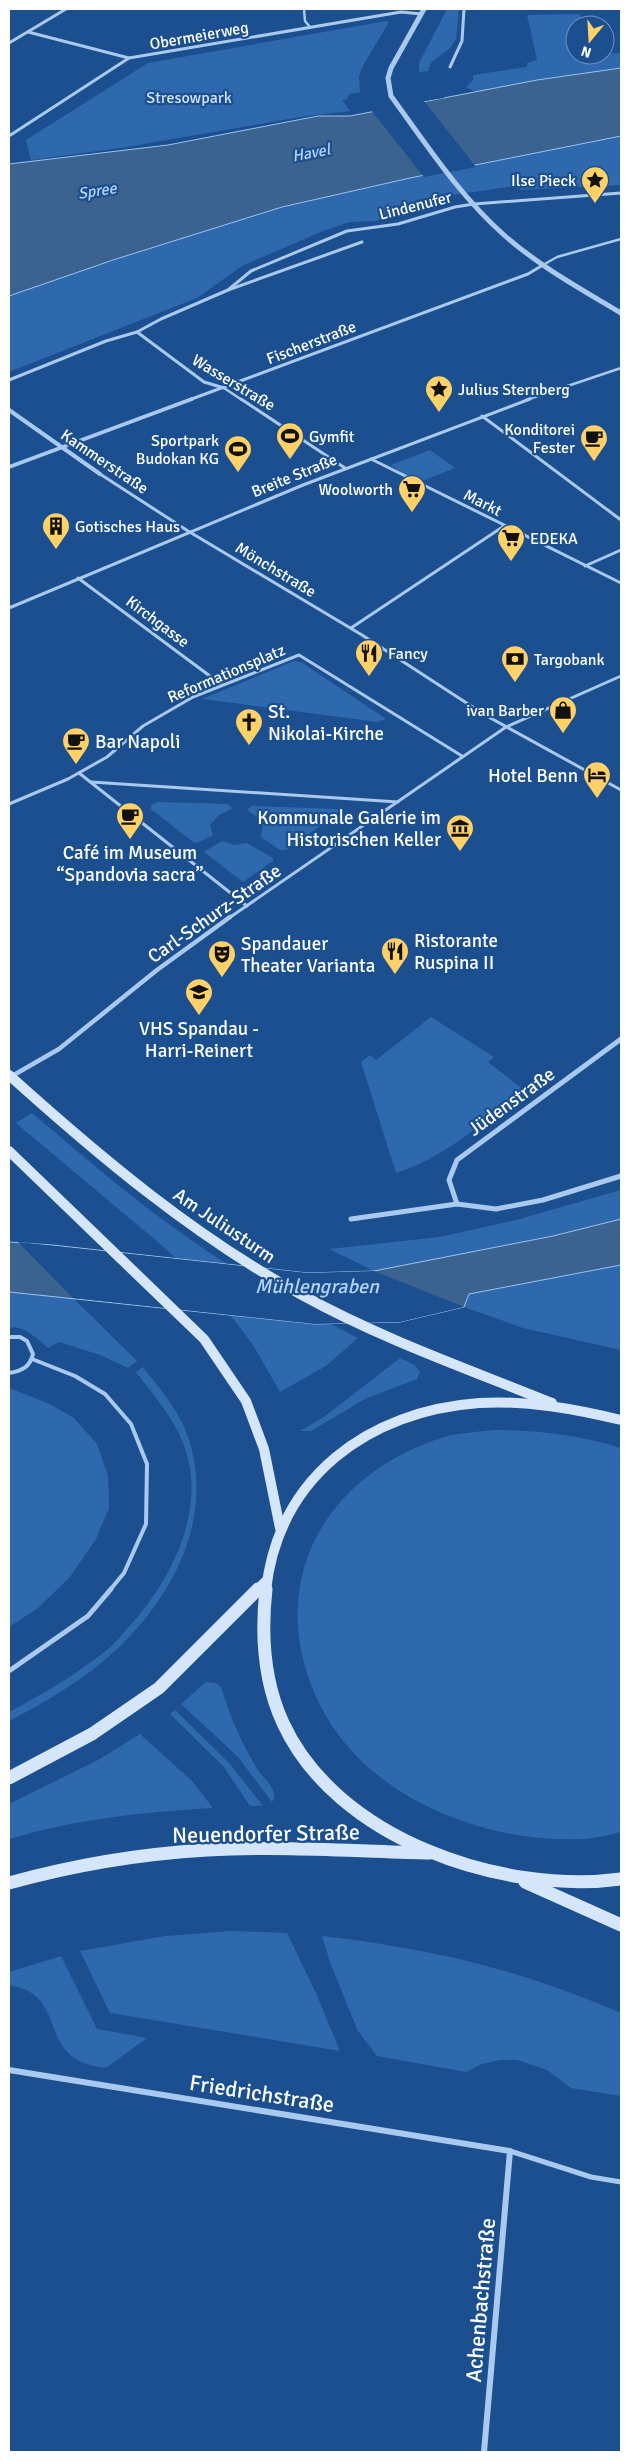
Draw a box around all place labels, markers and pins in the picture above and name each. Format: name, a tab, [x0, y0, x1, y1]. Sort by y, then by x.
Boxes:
place icon: Ilse Pieck	[580, 165, 610, 204]
place label: Ilse Pieck	[511, 171, 576, 191]
place icon: Julius Sternberg	[424, 374, 454, 413]
place label: Julius Sternberg	[458, 380, 570, 400]
place label: Konditorei Fester	[504, 420, 575, 458]
sports icon: Gymfit	[275, 421, 305, 460]
cafe icon: Konditorei Fester	[579, 423, 609, 462]
place label: Gymfit	[309, 427, 355, 447]
place label: Sportpark Budokan KG	[136, 431, 219, 469]
sports icon: Sportpark Budokan KG	[223, 434, 253, 473]
supermarket icon: Woolworth	[397, 474, 427, 513]
place label: Woolworth	[319, 480, 393, 500]
building icon: Gotisches Haus	[41, 511, 71, 550]
place label: Gotisches Haus	[75, 517, 180, 537]
supermarket icon: EDEKA	[496, 523, 526, 562]
place label: EDEKA	[530, 529, 578, 549]
restaurant icon: Fancy	[354, 638, 384, 677]
place label: Fancy	[388, 644, 428, 664]
bank icon: Targobank	[500, 644, 530, 683]
place label: Targobank	[534, 650, 605, 670]
shop icon: ivan Barber	[548, 695, 578, 734]
place label: St. Nikolai-Kirche	[268, 700, 384, 746]
place label: ivan Barber	[466, 701, 544, 721]
church icon: St. Nikolai-Kirche	[234, 707, 264, 746]
cafe icon: Bar Napoli	[61, 726, 91, 765]
place label: Bar Napoli	[95, 730, 180, 754]
hotel icon: Hotel Benn	[582, 760, 612, 799]
place label: Hotel Benn	[488, 764, 578, 788]
cafe icon: Café im Museum “Spandovia sacra”	[115, 801, 145, 840]
place label: Kommunale Galerie im Historischen Keller	[257, 806, 441, 852]
museum icon: Kommunale Galerie im Historischen Keller	[445, 813, 475, 852]
place label: Café im Museum “Spandovia sacra”	[57, 841, 203, 887]
place label: Ristorante Ruspina II	[414, 929, 498, 975]
place label: Spandauer Theater Varianta	[241, 932, 375, 978]
restaurant icon: Ristorante Ruspina II	[380, 936, 410, 975]
theatre icon: Spandauer Theater Varianta	[207, 939, 237, 978]
school or university icon: VHS Spandau - Harri-Reinert	[184, 977, 214, 1016]
place label: VHS Spandau - Harri-Reinert	[139, 1017, 259, 1063]

